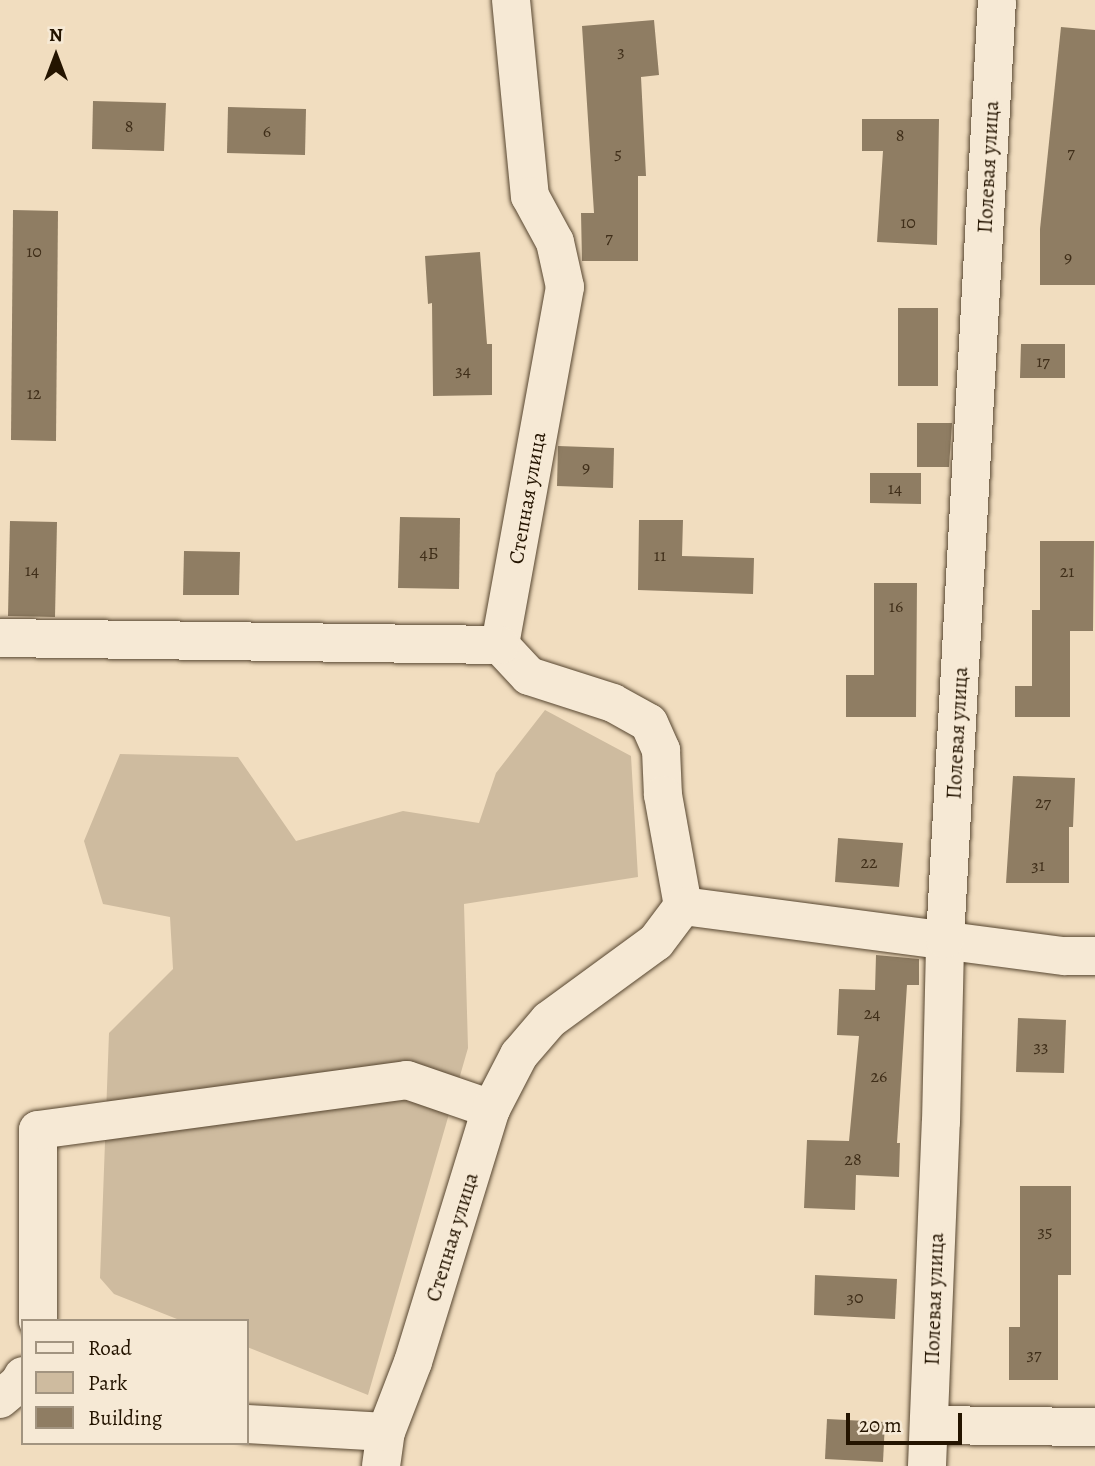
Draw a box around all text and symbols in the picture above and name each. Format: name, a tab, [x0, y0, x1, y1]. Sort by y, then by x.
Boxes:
north arrow	[21, 21, 91, 91]
text: N	[49, 22, 63, 48]
house number: 3	[617, 40, 625, 62]
street label: Полевая улица	[972, 100, 1004, 234]
house number: 8	[125, 115, 133, 137]
house number: 6	[263, 120, 271, 142]
house number: 8	[896, 124, 904, 146]
house number: 7	[1067, 141, 1075, 163]
house number: 5	[614, 142, 622, 164]
house number: 10	[900, 211, 916, 233]
house number: 7	[605, 226, 613, 248]
house number: 10	[26, 240, 42, 262]
house number: 9	[1064, 246, 1072, 268]
house number: 17	[1036, 350, 1050, 372]
house number: 34	[455, 359, 471, 381]
house number: 12	[27, 382, 41, 404]
street label: Степная улица	[503, 430, 551, 566]
house number: 9	[582, 456, 590, 478]
house number: 14	[888, 477, 902, 499]
house number: 4Б	[420, 542, 438, 564]
house number: 11	[654, 544, 666, 566]
house number: 14	[25, 559, 39, 581]
house number: 21	[1060, 560, 1074, 582]
house number: 16	[889, 595, 903, 617]
street label: Полевая улица	[941, 666, 973, 800]
house number: 27	[1035, 791, 1051, 813]
house number: 22	[860, 851, 878, 873]
house number: 31	[1031, 854, 1045, 876]
house number: 24	[864, 1002, 880, 1024]
house number: 33	[1034, 1035, 1048, 1057]
house number: 26	[871, 1065, 887, 1087]
house number: 28	[844, 1148, 862, 1170]
street label: Степная улица	[420, 1169, 484, 1305]
house number: 35	[1037, 1220, 1053, 1242]
street label: Полевая улица	[919, 1232, 949, 1366]
house number: 30	[846, 1286, 864, 1308]
legend	[21, 1319, 248, 1445]
text: Road	[88, 1334, 132, 1362]
house number: 37	[1026, 1343, 1042, 1365]
text: Park	[88, 1369, 127, 1397]
scale bar	[850, 1400, 965, 1444]
text: Building	[88, 1404, 162, 1432]
text: 20 m	[859, 1411, 902, 1439]

